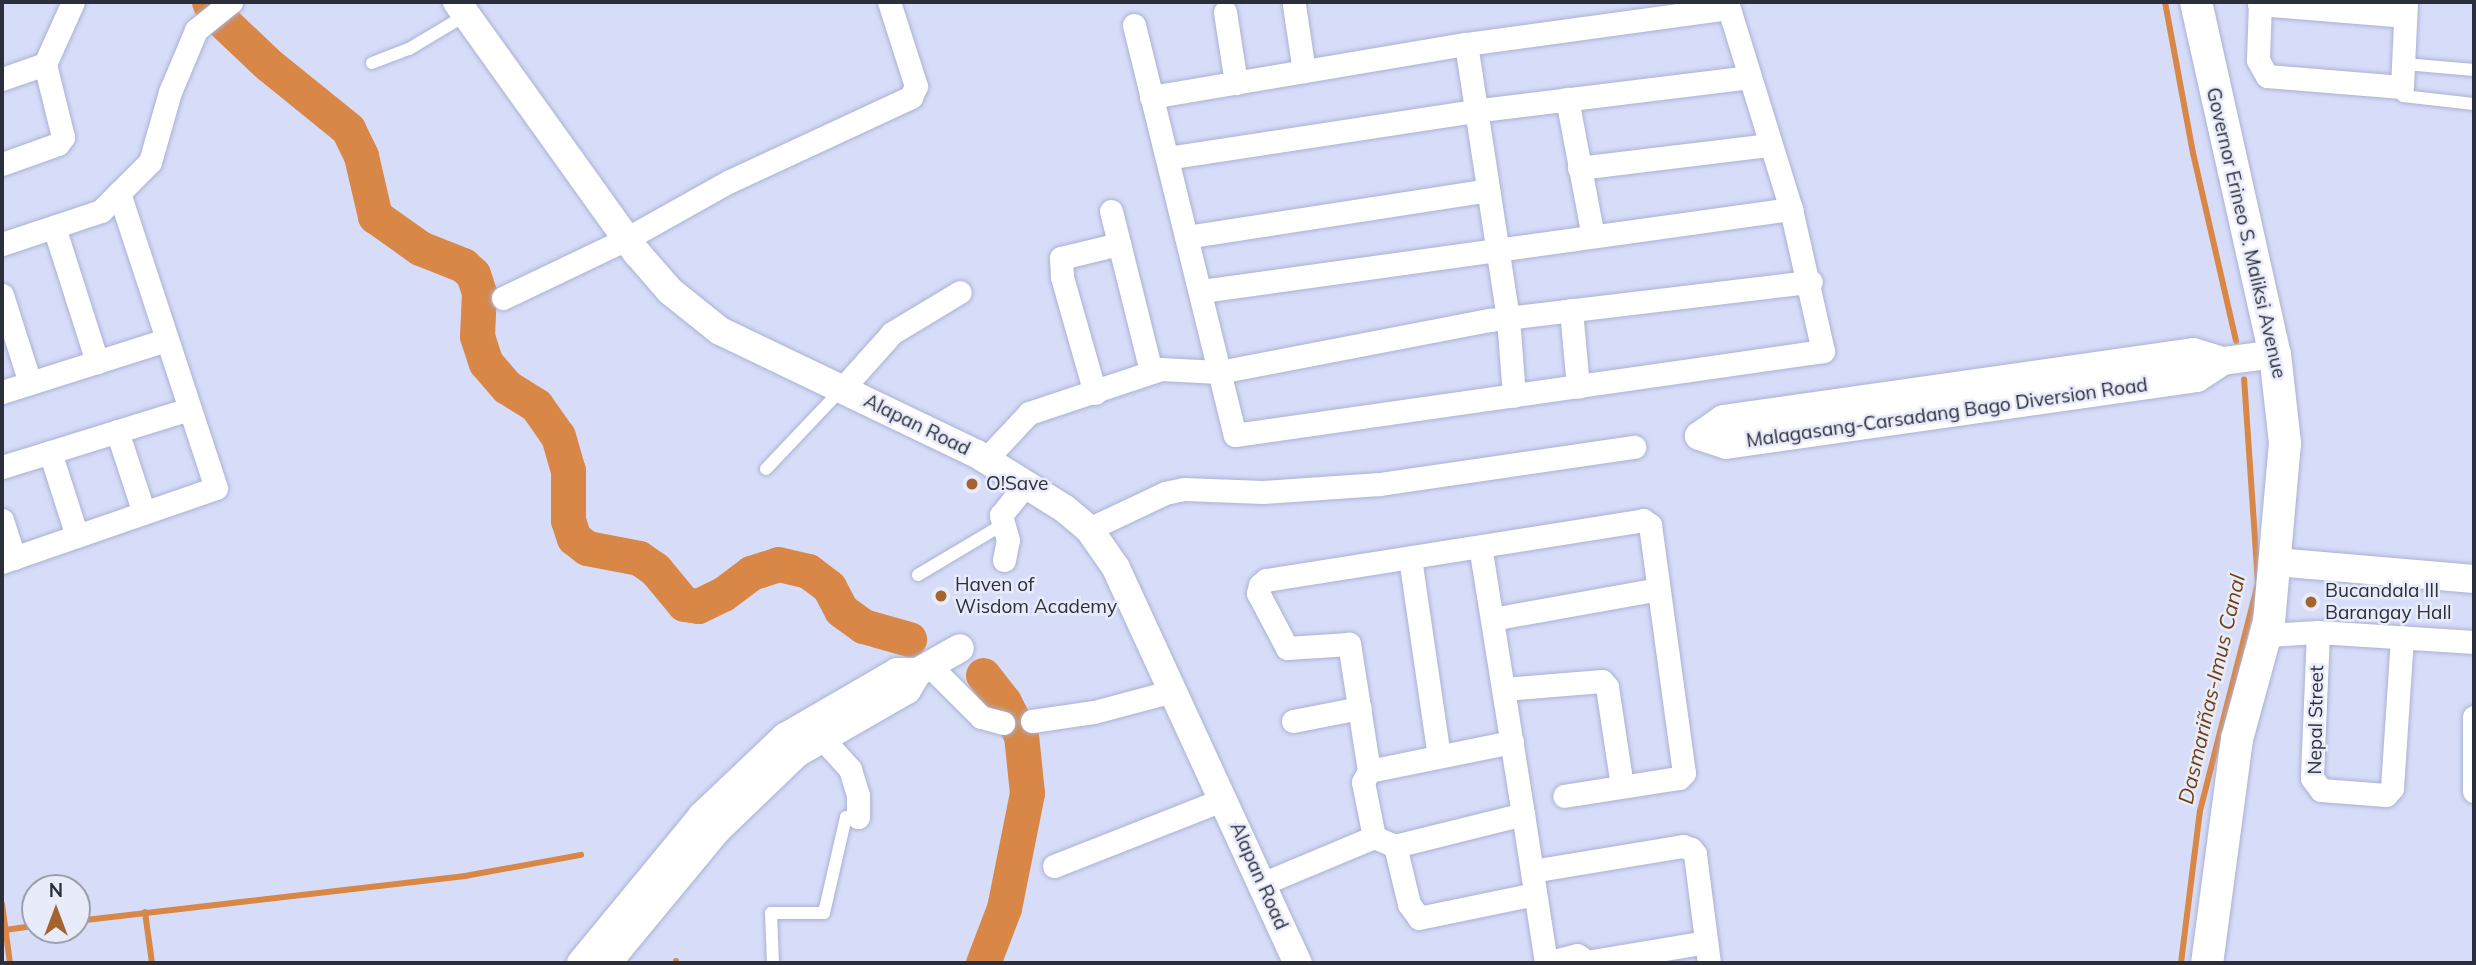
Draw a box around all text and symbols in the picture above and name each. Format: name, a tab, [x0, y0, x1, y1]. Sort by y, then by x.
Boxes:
street label: Governor Erineo S. Maliksi Avenue	[2201, 85, 2291, 381]
street label: Malagasang-Carsadang Bago Diversion Road	[1745, 374, 2149, 452]
street label: Alapan Road	[860, 389, 974, 461]
place label: O!Save	[986, 473, 1048, 495]
marker: O!Save	[964, 476, 980, 492]
water label: Dasmariñas-Imus Canal	[2172, 572, 2250, 806]
place label: Haven of Wisdom Academy	[955, 574, 1117, 618]
place label: Bucandala III Barangay Hall	[2325, 580, 2451, 624]
marker: Haven of Wisdom Academy	[933, 588, 949, 604]
marker: Bucandala III Barangay Hall	[2303, 594, 2319, 610]
street label: Nepal Street	[2304, 665, 2328, 775]
street label: Alapan Road	[1225, 819, 1293, 933]
north arrow	[21, 874, 91, 944]
text: N	[49, 878, 63, 902]

